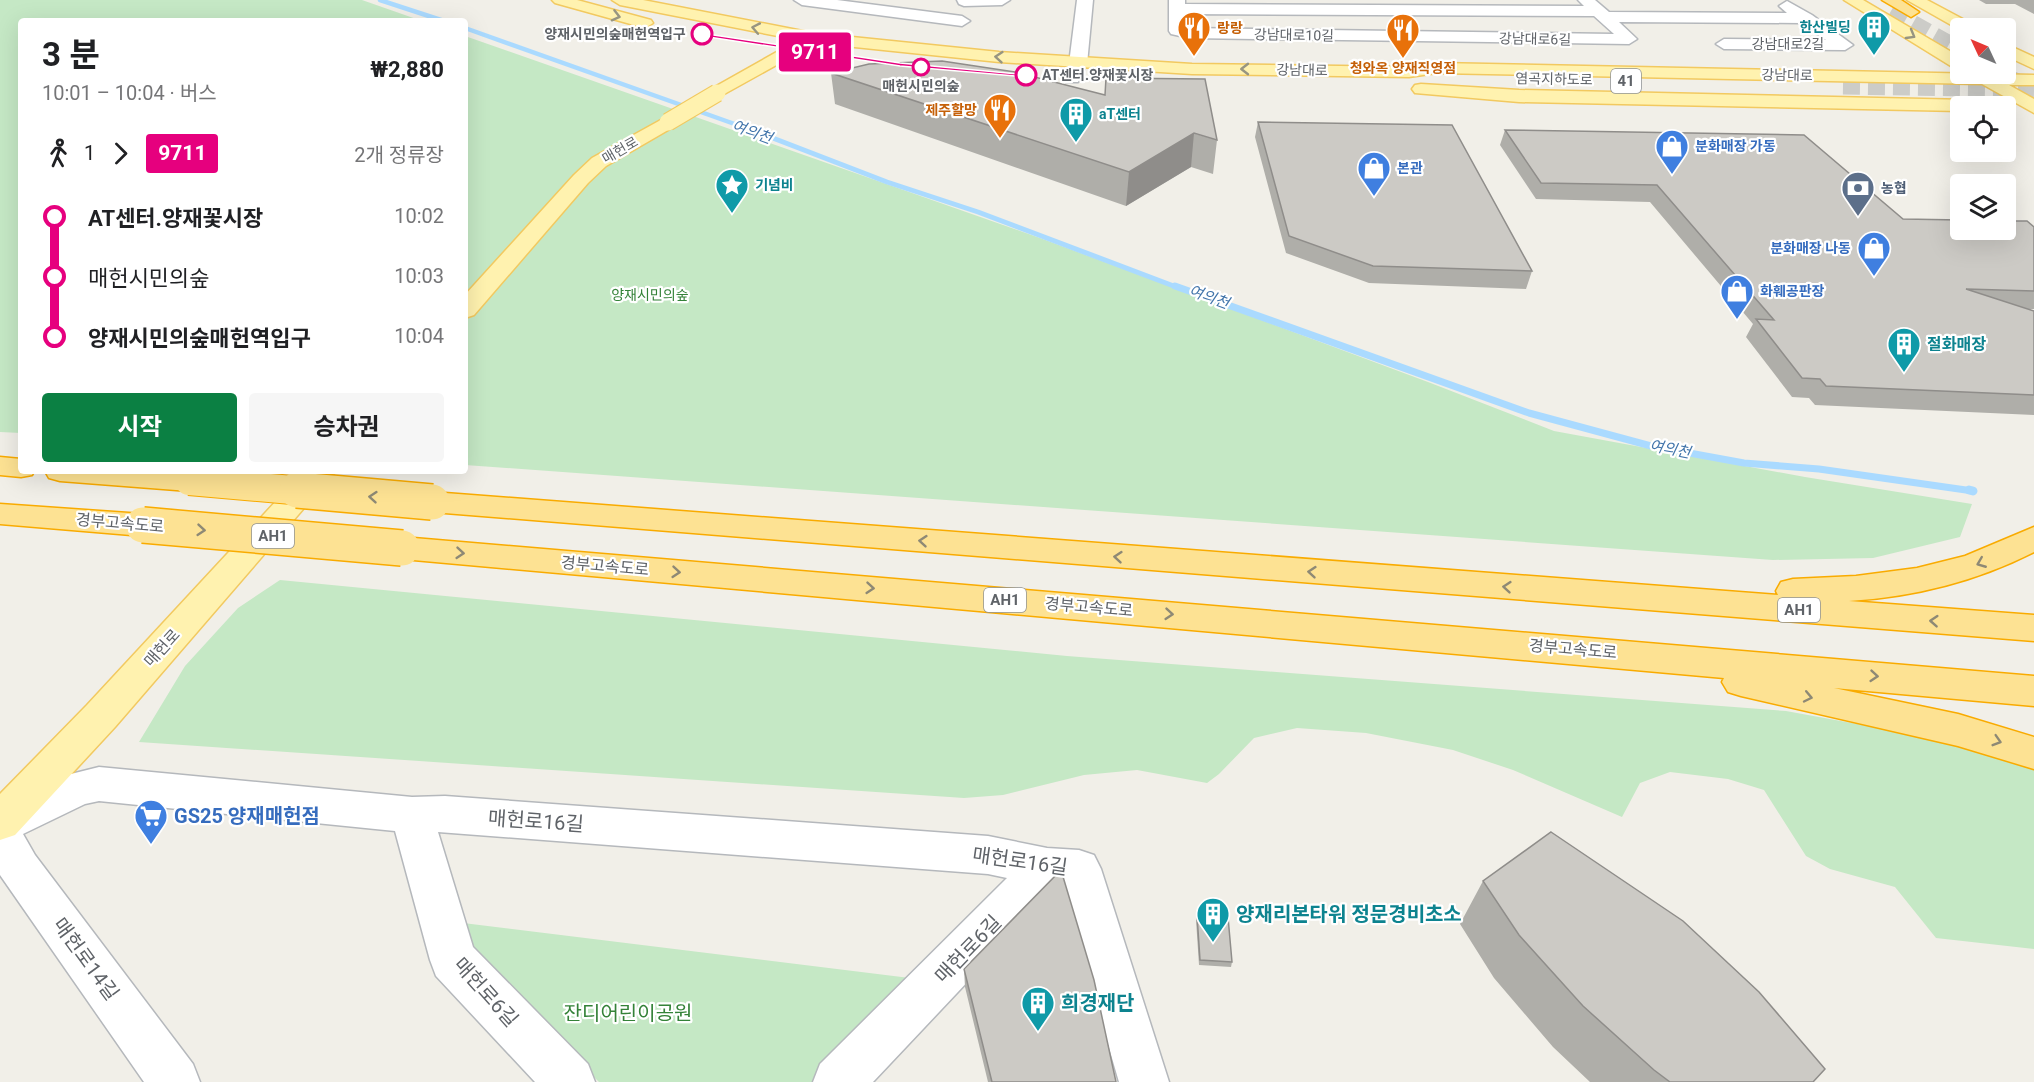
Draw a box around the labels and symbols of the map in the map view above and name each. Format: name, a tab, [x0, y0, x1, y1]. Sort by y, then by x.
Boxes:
one-way arrow	[611, 8, 621, 21]
building icon: 한산빌딩	[1856, 9, 1892, 56]
restaurant icon: 랑랑	[1176, 10, 1212, 57]
restaurant icon: 청와옥 양재직영점	[1385, 12, 1421, 59]
north arrow	[1950, 18, 2016, 84]
place label: 한산빌딩	[1799, 19, 1851, 35]
place label: 랑랑	[1217, 20, 1243, 36]
one-way arrow	[751, 22, 761, 35]
marker: 양재시민의숲매헌역입구	[691, 23, 713, 45]
place label: 양재시민의숲매헌역입구	[544, 26, 686, 42]
street label: 강남대로10길	[1254, 26, 1334, 44]
one-way arrow	[1905, 27, 1915, 39]
street label: 강남대로6길	[1499, 30, 1571, 48]
line badge: 9711	[773, 32, 857, 72]
street label: 강남대로2길	[1752, 36, 1824, 52]
one-way arrow	[995, 51, 1004, 64]
marker: 매헌시민의숲	[912, 58, 930, 76]
place label: 청와옥 양재직영점	[1350, 60, 1456, 76]
street label: 강남대로	[1276, 62, 1328, 78]
one-way arrow	[1241, 63, 1250, 75]
marker: AT센터.양재꽃시장	[1015, 64, 1037, 86]
place label: AT센터.양재꽃시장	[1042, 67, 1154, 83]
street label: 강남대로	[1761, 67, 1813, 83]
road number: 41	[1611, 69, 1641, 93]
street label: 염곡지하도로	[1515, 70, 1593, 88]
place label: 매헌시민의숲	[882, 78, 960, 94]
restaurant icon: 제주할망	[982, 92, 1018, 139]
building icon: aT센터	[1058, 96, 1094, 143]
place label: 제주할망	[925, 102, 977, 118]
place label: aT센터	[1099, 106, 1141, 122]
water label: 여의천	[729, 116, 777, 148]
shop icon: 분화매장 가동	[1654, 128, 1690, 175]
street label: 매헌로	[599, 133, 641, 167]
place label: 분화매장 가동	[1695, 138, 1776, 154]
shop icon: 본관	[1356, 150, 1392, 197]
place label: 본관	[1397, 160, 1423, 176]
place icon: 기념비	[714, 167, 750, 214]
bank icon: 농협	[1840, 170, 1876, 217]
place label: 기념비	[755, 177, 794, 193]
place label: 농협	[1881, 180, 1907, 196]
shop icon: 분화매장 나동	[1856, 230, 1892, 277]
place label: 분화매장 나동	[1770, 240, 1851, 256]
shop icon: 화훼공판장	[1719, 273, 1755, 320]
water label: 여의천	[1186, 281, 1234, 313]
place label: 화훼공판장	[1760, 283, 1825, 299]
park label: 양재시민의숲	[611, 287, 689, 303]
building icon: 절화매장	[1886, 326, 1922, 373]
place label: 절화매장	[1927, 335, 1986, 354]
water label: 여의천	[1648, 436, 1694, 462]
one-way arrow	[369, 491, 378, 504]
street label: 경부고속도로	[75, 510, 165, 536]
one-way arrow	[197, 523, 206, 536]
road number: AH1	[252, 524, 294, 548]
one-way arrow	[919, 535, 928, 548]
one-way arrow	[456, 546, 465, 559]
one-way arrow	[1113, 550, 1122, 563]
street label: 경부고속도로	[560, 553, 650, 579]
one-way arrow	[1976, 556, 1987, 568]
one-way arrow	[671, 565, 680, 578]
one-way arrow	[1308, 566, 1317, 579]
one-way arrow	[1502, 581, 1511, 594]
one-way arrow	[865, 582, 874, 595]
road number: AH1	[984, 588, 1026, 612]
street label: 경부고속도로	[1044, 594, 1134, 620]
road number: AH1	[1778, 598, 1820, 622]
one-way arrow	[1164, 607, 1173, 620]
one-way arrow	[1929, 614, 1938, 627]
street label: 매헌로	[140, 625, 184, 671]
street label: 경부고속도로	[1528, 636, 1618, 662]
one-way arrow	[1870, 670, 1879, 683]
one-way arrow	[1802, 689, 1812, 702]
one-way arrow	[1992, 734, 2002, 746]
supermarket icon: GS25 양재매헌점	[133, 798, 169, 845]
place label: GS25 양재매헌점	[174, 804, 320, 828]
street label: 매헌로16길	[487, 806, 585, 836]
street label: 매헌로16길	[971, 842, 1069, 880]
building icon: 양재리본타워 정문경비초소	[1195, 896, 1231, 943]
place label: 양재리본타워 정문경비초소	[1236, 902, 1462, 926]
street label: 매헌로6길	[930, 910, 1006, 988]
street label: 매헌로14길	[48, 913, 124, 1005]
street label: 매헌로6길	[449, 952, 523, 1032]
building icon: 희경재단	[1020, 985, 1056, 1032]
place label: 희경재단	[1061, 991, 1135, 1015]
park label: 잔디어린이공원	[564, 1001, 692, 1025]

